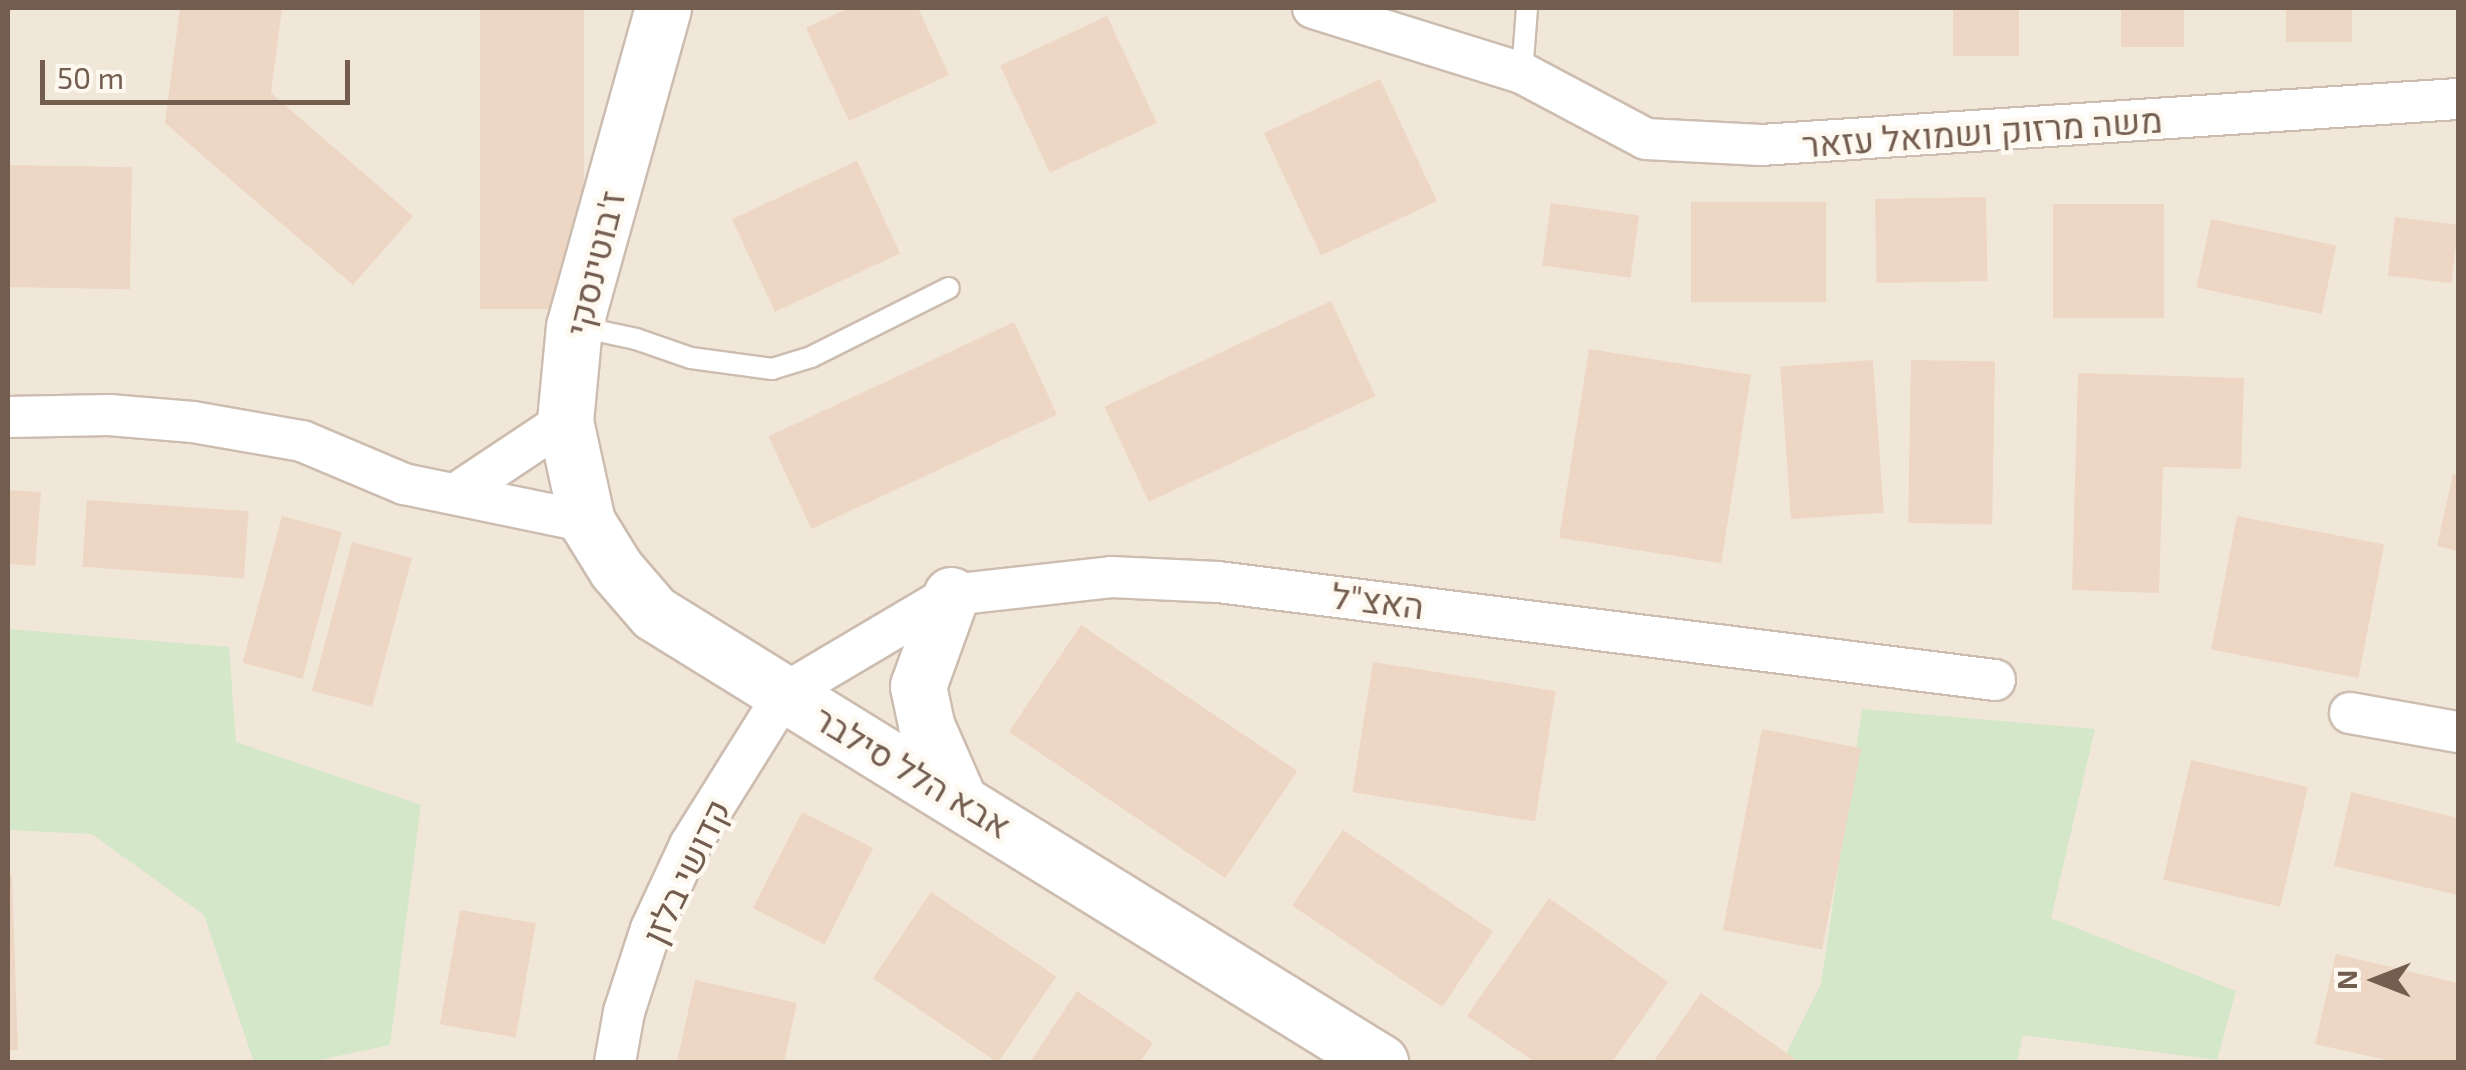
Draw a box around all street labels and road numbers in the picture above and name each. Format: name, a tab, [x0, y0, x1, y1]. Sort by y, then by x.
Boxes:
street label: משה מרזוק ושמואל עזאר	[1800, 97, 2164, 165]
street label: ז'בוטינסקי	[556, 186, 632, 340]
street label: האצ"ל	[1330, 574, 1426, 626]
street label: אבא הלל סילבר	[807, 696, 1019, 846]
street label: קדושי בלזן	[632, 792, 738, 950]

